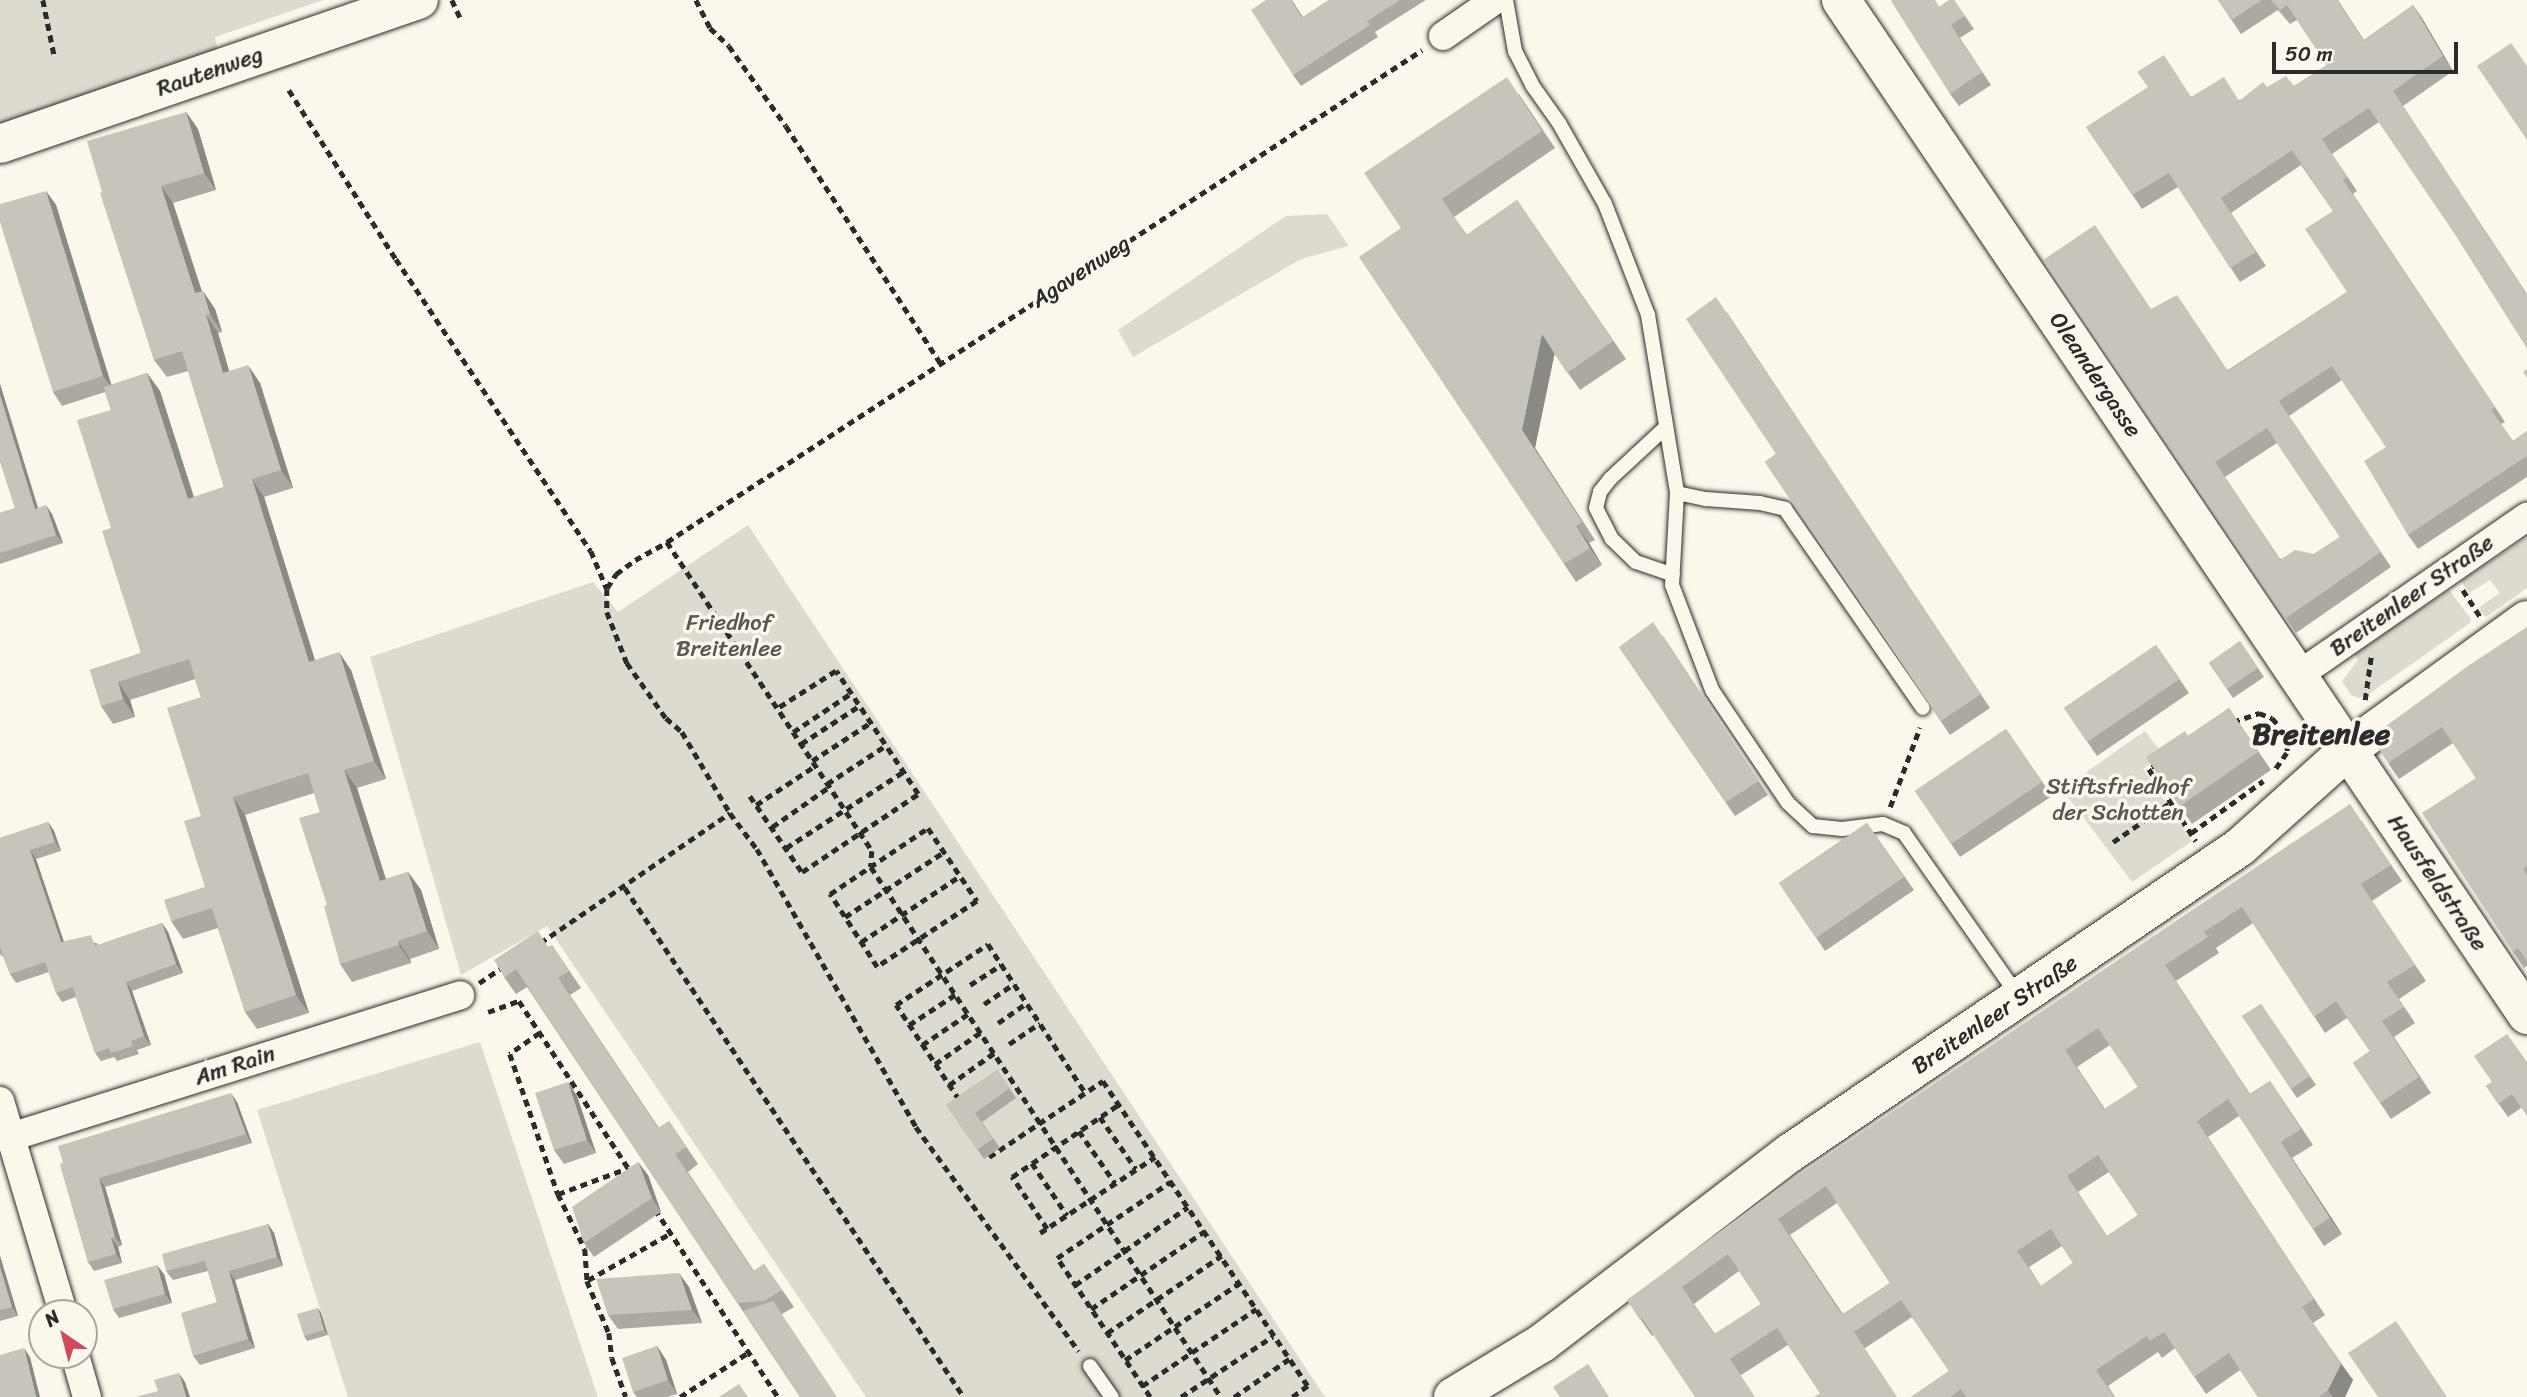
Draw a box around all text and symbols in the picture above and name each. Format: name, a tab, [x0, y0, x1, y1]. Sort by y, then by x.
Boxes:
scale bar	[2275, 28, 2460, 72]
text: 50 m	[2285, 35, 2333, 73]
street label: Rautenweg	[153, 41, 267, 103]
street label: Agavenweg	[1027, 230, 1135, 314]
street label: Oleandergasse	[2043, 307, 2147, 443]
street label: Breitenleer Straße	[2324, 529, 2500, 663]
park label: Friedhof Breitenlee	[676, 609, 782, 663]
district label: Breitenlee	[2252, 716, 2390, 752]
park label: Stiftsfriedhof der Schotten	[2046, 773, 2190, 827]
street label: Hausfeldstraße	[2381, 809, 2493, 957]
street label: Breitenleer Straße	[1907, 949, 2083, 1081]
street label: Am Rain	[191, 1040, 279, 1092]
north arrow	[28, 1299, 98, 1369]
text: N	[37, 1301, 67, 1335]

